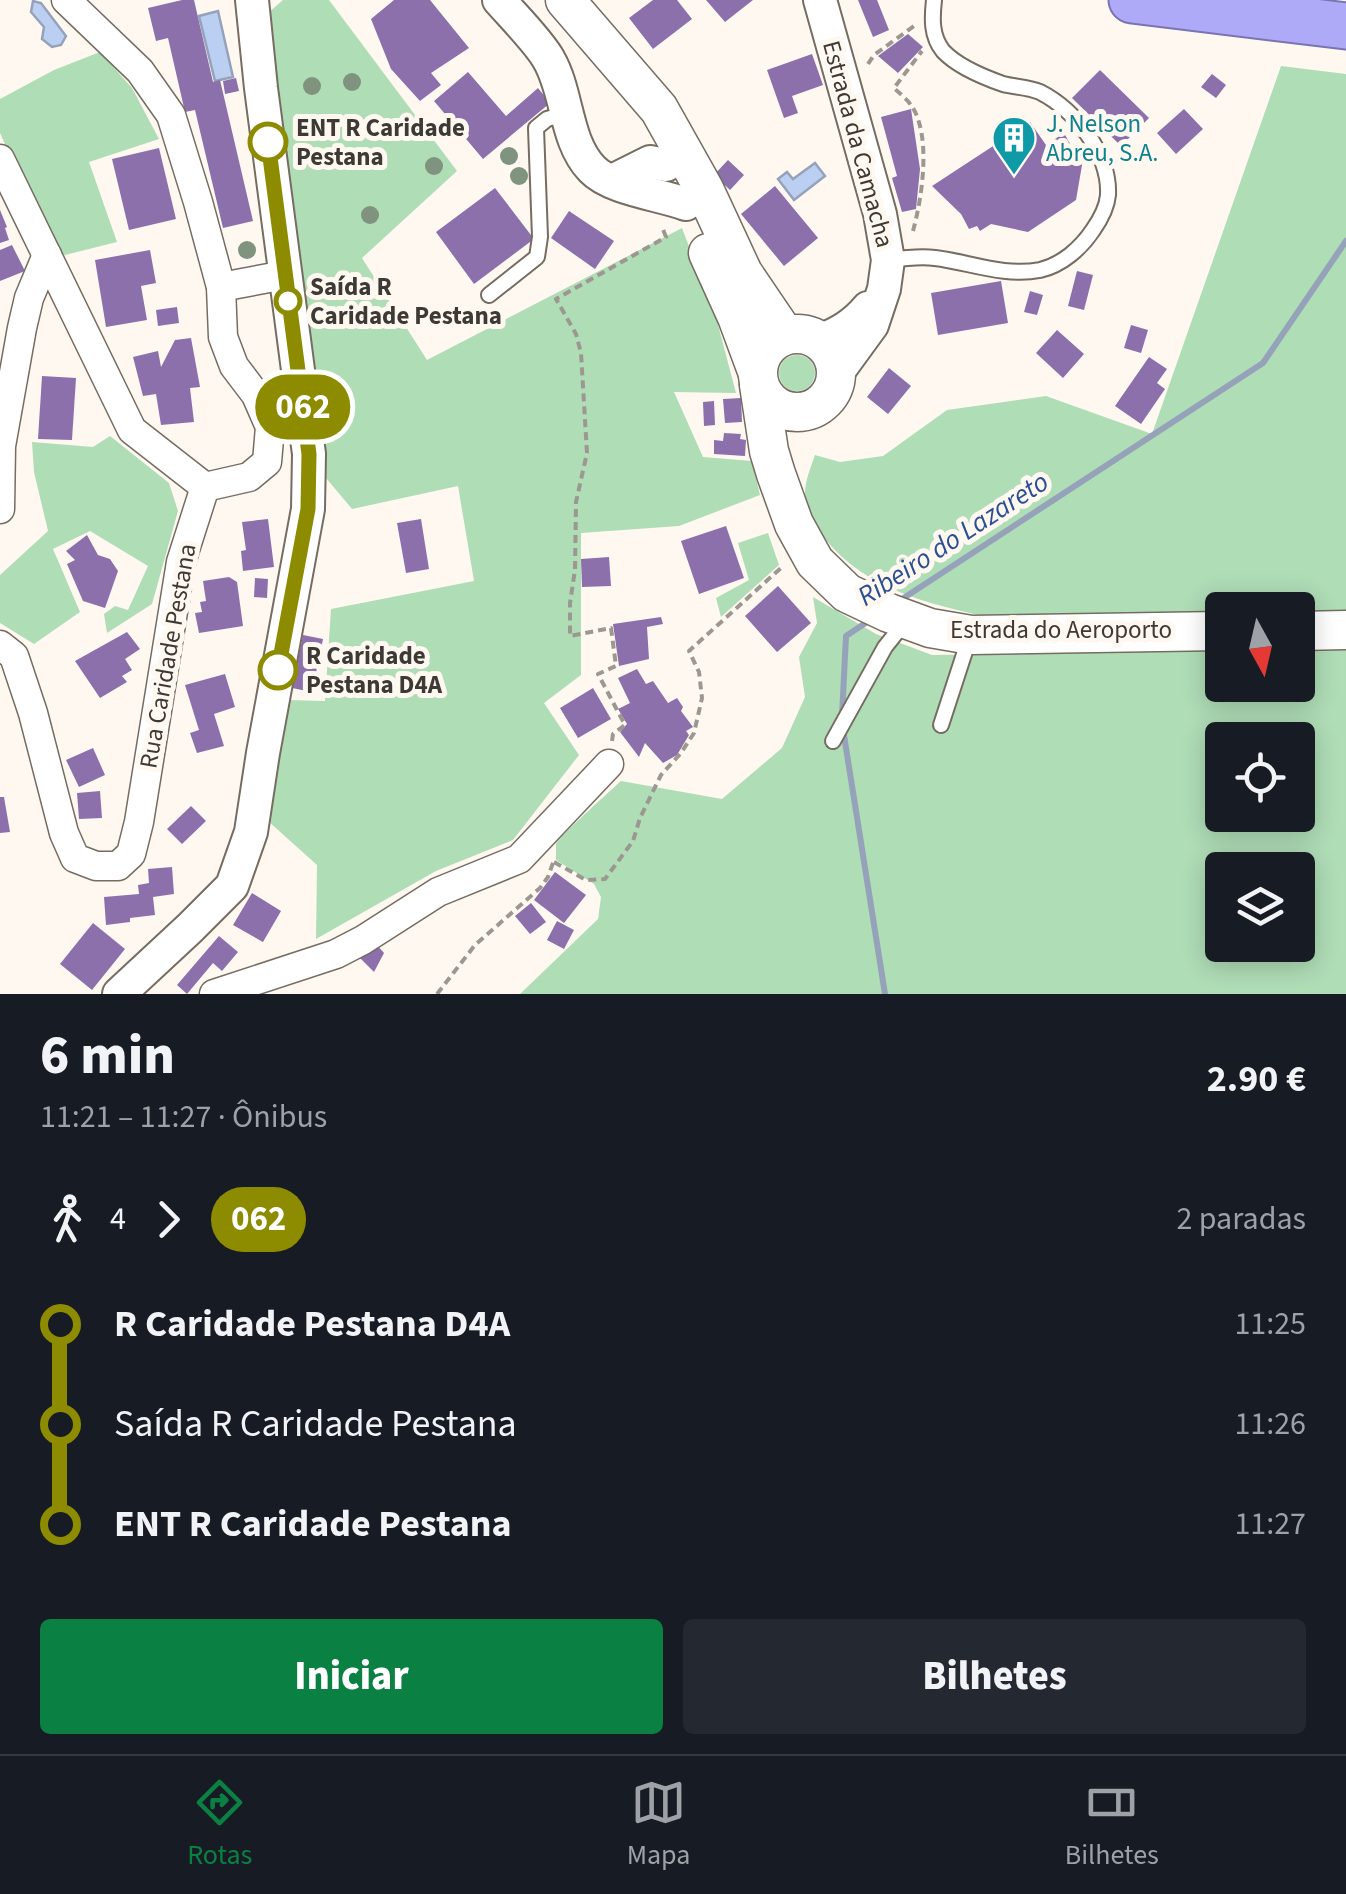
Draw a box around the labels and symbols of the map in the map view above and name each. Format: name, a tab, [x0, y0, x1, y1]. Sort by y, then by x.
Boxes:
street label: Estrada da Camacha	[813, 36, 903, 252]
place label: J. Nelson Abreu, S.A.	[1046, 106, 1158, 171]
place label: ENT R Caridade Pestana	[296, 110, 465, 175]
building icon: J. Nelson Abreu, S.A.	[991, 115, 1037, 176]
marker: ENT R Caridade Pestana	[249, 123, 287, 161]
place label: Saída R Caridade Pestana	[310, 269, 502, 334]
marker: Saída R Caridade Pestana	[275, 288, 301, 314]
line badge: 062	[246, 374, 360, 440]
water label: Ribeiro do Lazareto	[850, 462, 1056, 616]
street label: Rua Caridade Pestana	[131, 541, 205, 771]
north arrow	[1205, 592, 1315, 702]
street label: Estrada do Aeroporto	[950, 612, 1172, 648]
place label: R Caridade Pestana D4A	[306, 638, 443, 703]
marker: R Caridade Pestana D4A	[259, 651, 297, 689]

